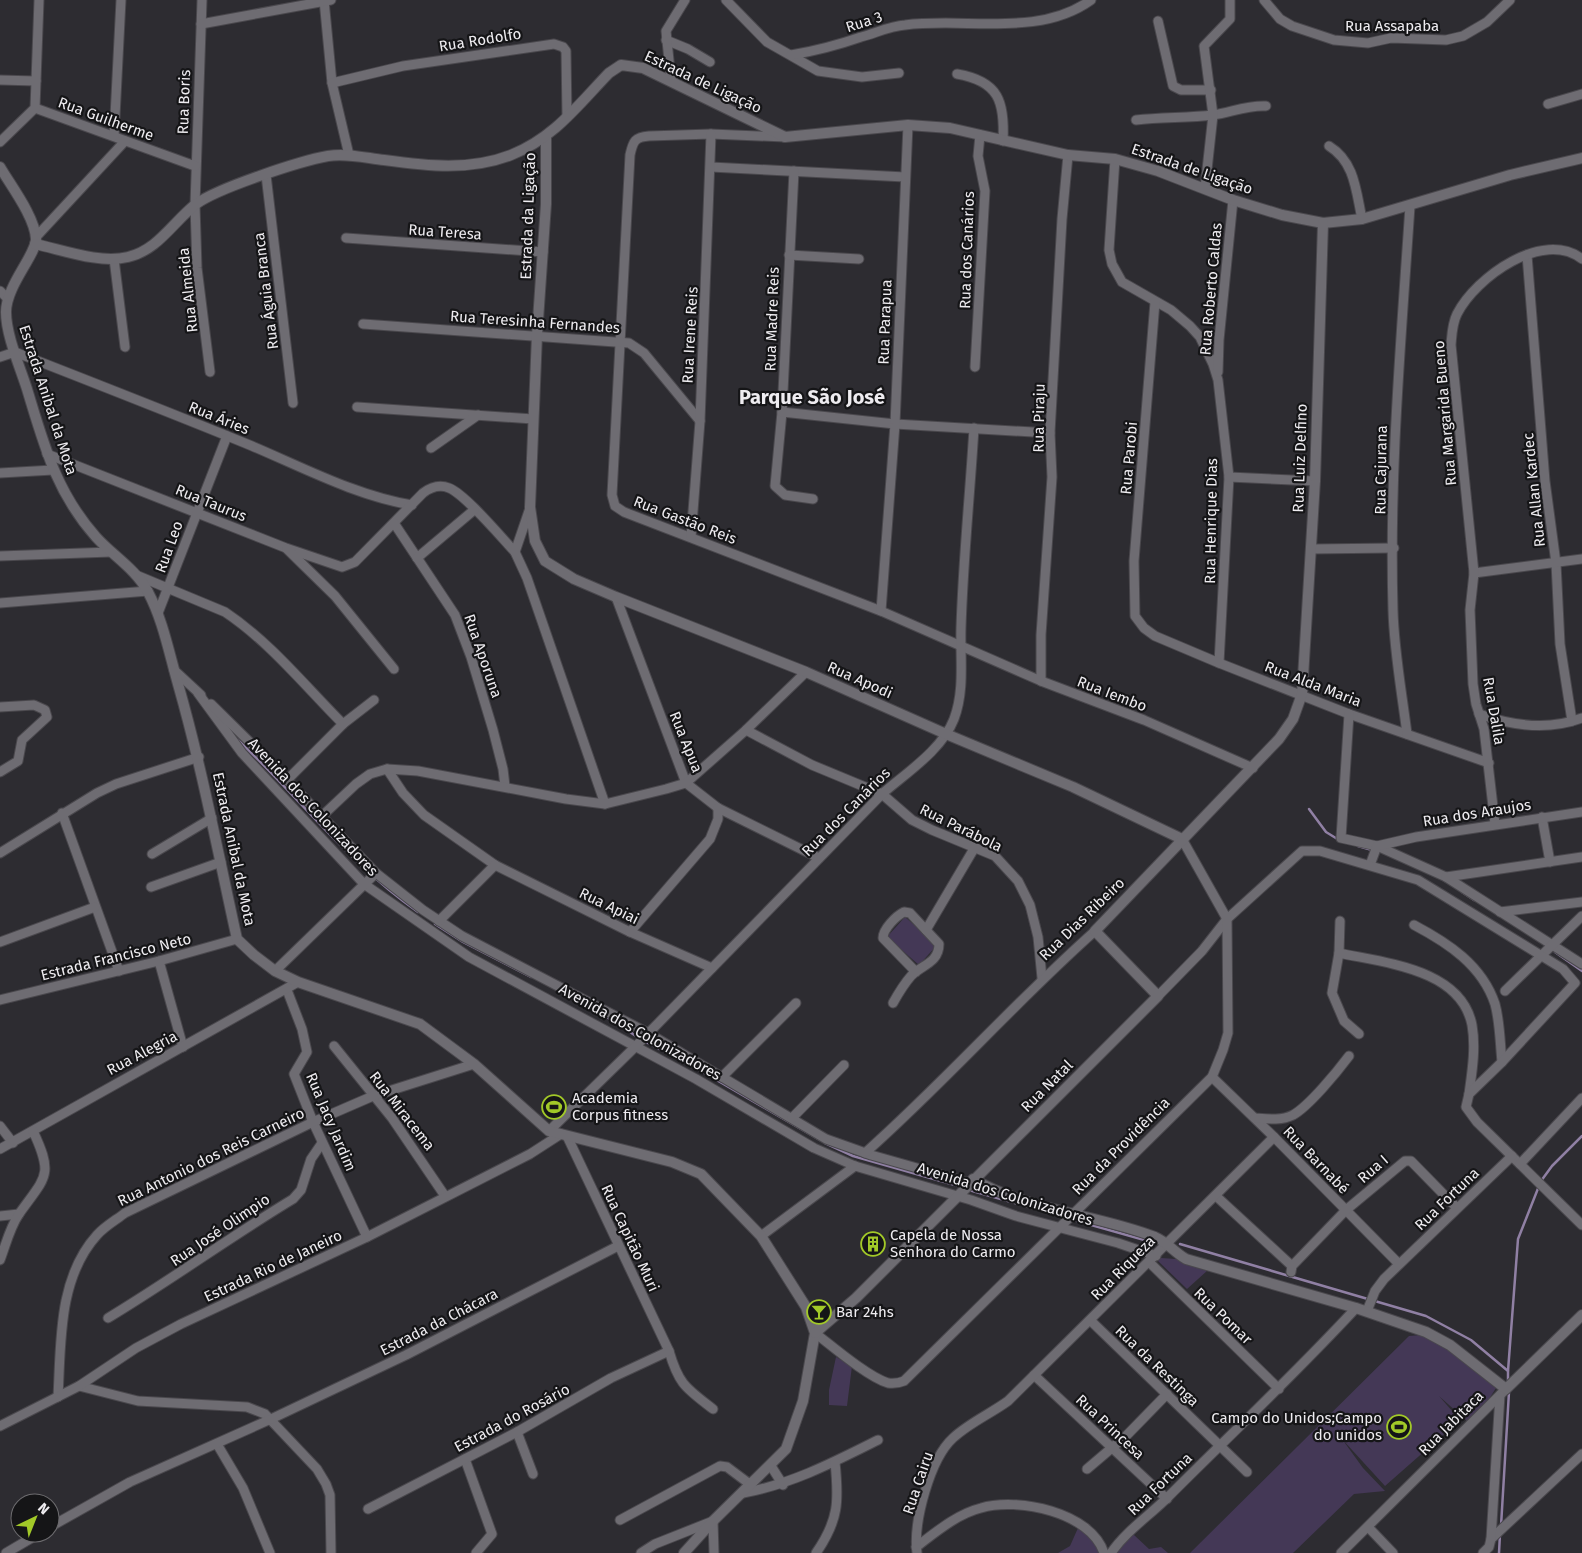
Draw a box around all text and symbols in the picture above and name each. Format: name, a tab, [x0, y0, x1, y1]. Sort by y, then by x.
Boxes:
street label: Rua 3	[843, 8, 885, 36]
street label: Rua Assapaba	[1345, 17, 1439, 35]
street label: Rua Rodolfo	[437, 25, 523, 55]
street label: Estrada de Ligação	[641, 47, 765, 117]
street label: Rua Boris	[174, 69, 194, 135]
street label: Rua Guilherme	[56, 93, 156, 145]
street label: Estrada de Ligação	[1129, 140, 1255, 198]
street label: Estrada da Ligação	[517, 152, 539, 280]
street label: Rua dos Canários	[956, 191, 978, 309]
street label: Rua Teresa	[408, 220, 482, 244]
street label: Rua Roberto Caldas	[1196, 222, 1226, 356]
street label: Rua Águia Branca	[250, 231, 282, 351]
street label: Rua Almeida	[175, 247, 201, 333]
street label: Rua Madre Reis	[761, 266, 783, 372]
street label: Rua Parapua	[875, 279, 895, 365]
street label: Rua Irene Reis	[678, 286, 702, 384]
street label: Rua Teresinha Fernandes	[449, 307, 621, 337]
street label: Estrada Anibal da Mota	[15, 323, 81, 477]
street label: Rua Margarida Bueno	[1430, 340, 1460, 486]
street label: Rua Piraju	[1029, 383, 1049, 453]
district label: Parque São José	[739, 385, 885, 409]
street label: Rua Áries	[186, 398, 252, 438]
street label: Rua Luiz Delfino	[1289, 403, 1311, 513]
street label: Rua Parobi	[1117, 421, 1141, 495]
street label: Rua Cajurana	[1371, 425, 1391, 515]
street label: Rua Allan Kardec	[1519, 432, 1549, 548]
street label: Rua Henrique Dias	[1201, 458, 1221, 584]
street label: Rua Taurus	[173, 481, 249, 525]
street label: Rua Gastão Reis	[631, 492, 739, 548]
street label: Rua Leo	[151, 519, 187, 575]
street label: Rua Aporuna	[460, 612, 506, 700]
street label: Rua Alda Maria	[1262, 657, 1364, 711]
street label: Rua Apodi	[825, 658, 895, 702]
street label: Rua Iembo	[1075, 673, 1149, 715]
street label: Rua Dalila	[1479, 676, 1509, 746]
street label: Rua Apua	[666, 709, 706, 775]
street label: Avenida dos Colonizadores	[244, 734, 382, 880]
street label: Rua dos Canários	[798, 764, 894, 860]
street label: Estrada Anibal da Mota	[209, 771, 259, 927]
street label: Rua dos Araujos	[1422, 796, 1532, 830]
street label: Rua Parábola	[917, 800, 1005, 856]
street label: Rua Dias Ribeiro	[1036, 874, 1128, 964]
street label: Rua Apiai	[576, 884, 642, 928]
street label: Estrada Francisco Neto	[39, 930, 193, 984]
street label: Avenida dos Colonizadores	[556, 980, 724, 1084]
street label: Rua Alegria	[104, 1027, 180, 1079]
street label: Rua Natal	[1017, 1056, 1077, 1116]
street label: Rua Miracema	[366, 1068, 438, 1154]
street label: Rua Jacy Jardim	[302, 1070, 360, 1174]
place label: Academia Corpus fitness	[572, 1089, 668, 1124]
street label: Rua da Providência	[1068, 1093, 1174, 1199]
sports icon: Academia Corpus fitness	[541, 1094, 567, 1120]
street label: Rua Antonio dos Reis Carneiro	[115, 1104, 307, 1210]
street label: Rua Barnabé	[1279, 1122, 1353, 1198]
street label: Rua I	[1354, 1151, 1392, 1187]
street label: Avenida dos Colonizadores	[915, 1159, 1095, 1229]
street label: Rua Fortuna	[1411, 1164, 1483, 1234]
street label: Rua Capitão Muri	[597, 1182, 663, 1294]
street label: Rua José Olimpio	[167, 1190, 273, 1270]
street label: Estrada Rio de Janeiro	[201, 1226, 345, 1306]
place label: Capela de Nossa Senhora do Carmo	[890, 1226, 1016, 1261]
building icon: Capela de Nossa Senhora do Carmo	[860, 1231, 886, 1257]
street label: Rua Riqueza	[1087, 1232, 1159, 1304]
street label: Rua Pomar	[1190, 1284, 1256, 1348]
street label: Estrada da Chácara	[377, 1285, 501, 1359]
bar icon: Bar 24hs	[806, 1299, 832, 1325]
place label: Bar 24hs	[836, 1303, 894, 1321]
street label: Rua da Restinga	[1111, 1322, 1203, 1410]
street label: Estrada do Rosário	[451, 1380, 573, 1456]
street label: Rua Jabitaca	[1415, 1387, 1487, 1459]
street label: Rua Princesa	[1072, 1391, 1148, 1463]
place label: Campo do Unidos;Campo do unidos	[1211, 1409, 1382, 1444]
sports icon: Campo do Unidos;Campo do unidos	[1386, 1414, 1412, 1440]
street label: Rua Cairu	[899, 1449, 937, 1517]
street label: Rua Fortuna	[1124, 1449, 1196, 1519]
north arrow	[10, 1493, 60, 1543]
text: N	[34, 1499, 53, 1518]

